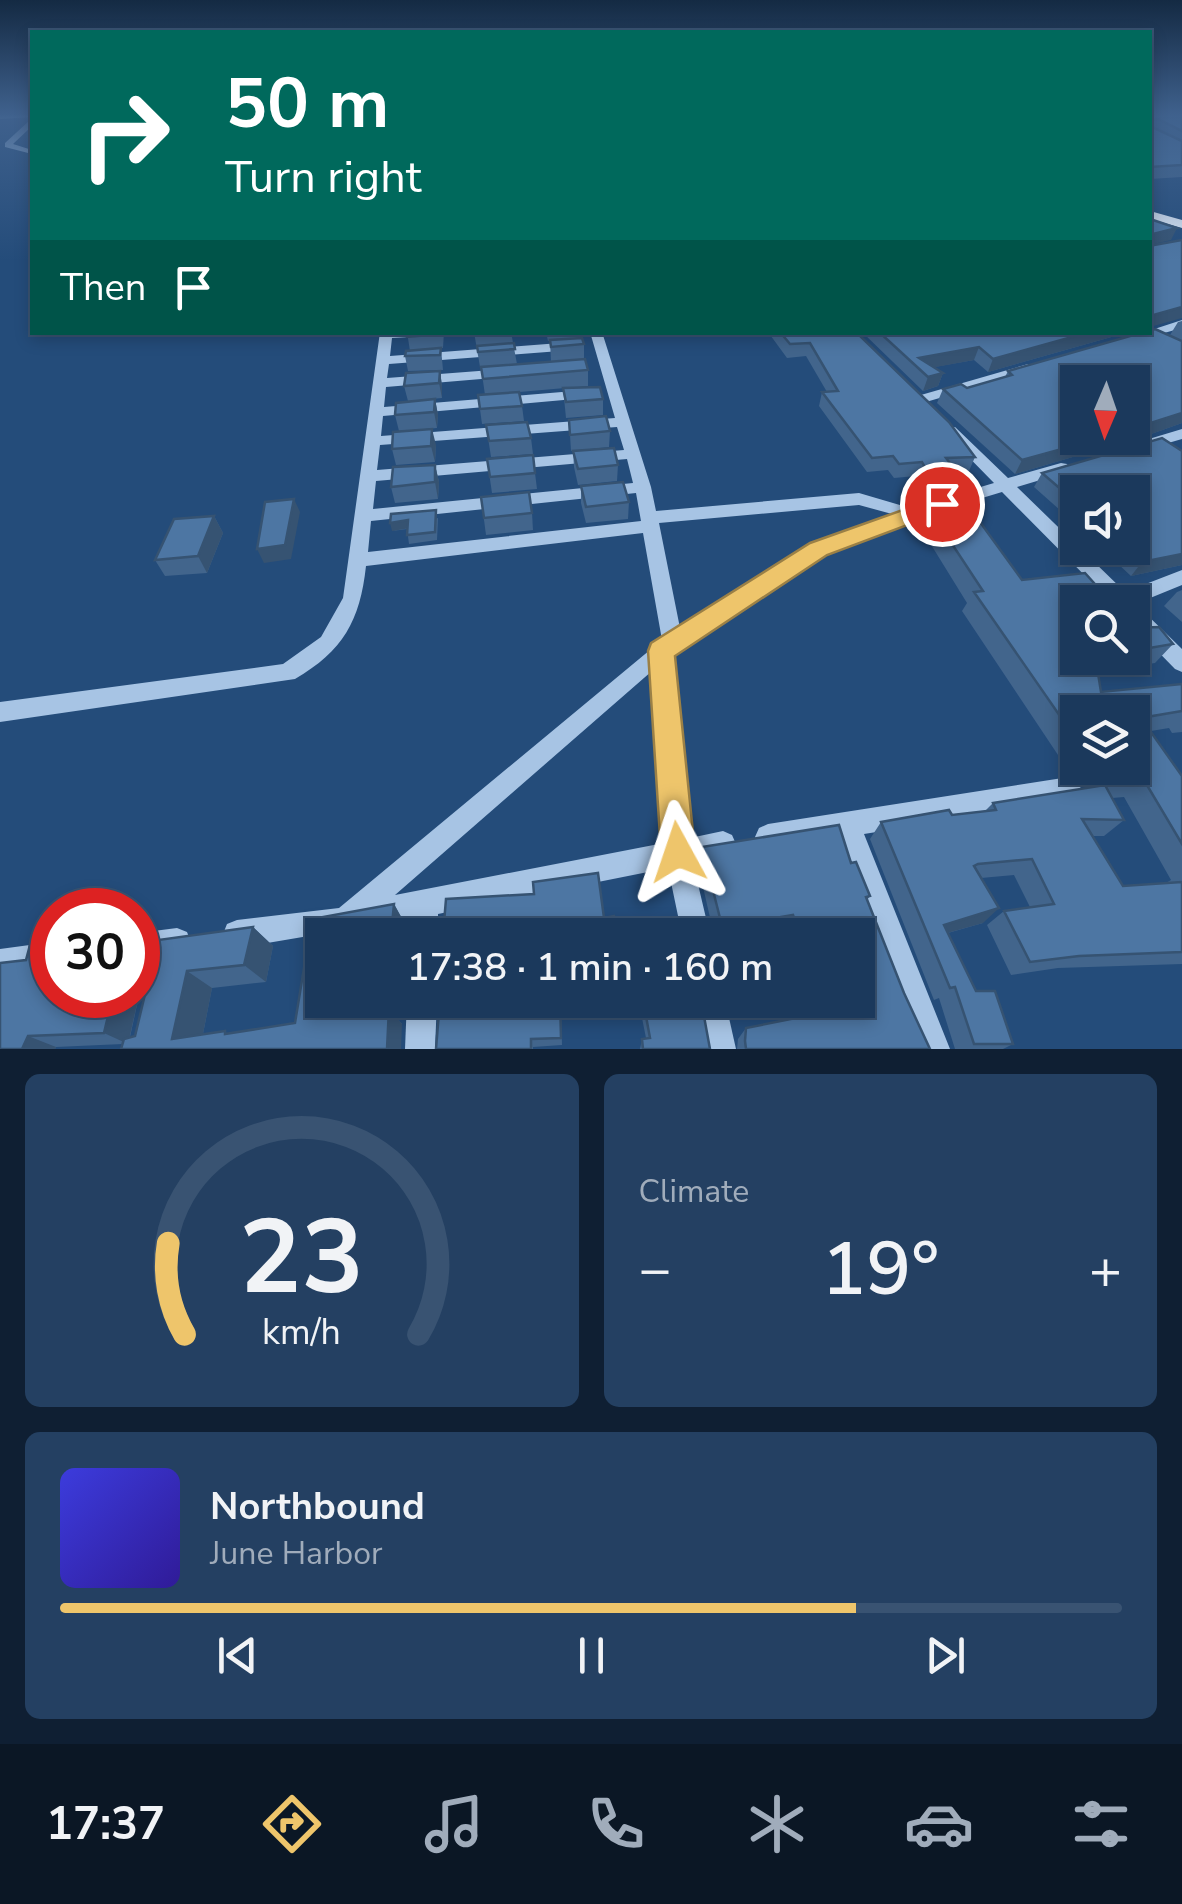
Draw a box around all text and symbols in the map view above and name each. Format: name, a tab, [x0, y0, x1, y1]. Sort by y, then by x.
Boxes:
text: 50 m	[225, 56, 389, 152]
icon: right	[60, 70, 190, 200]
text: Turn right	[225, 147, 422, 208]
icon: arrive	[166, 260, 221, 315]
text: Then	[60, 262, 146, 313]
north arrow	[1060, 365, 1150, 455]
map controls	[1060, 365, 1150, 785]
pin	[900, 462, 985, 547]
button: sound	[1060, 475, 1150, 565]
icon: arrive	[915, 477, 970, 532]
button: search	[1060, 585, 1150, 675]
button: layers	[1060, 695, 1150, 785]
position arrow	[626, 800, 730, 904]
speed limit sign: 30	[30, 888, 160, 1018]
text: 17:38 · 1 min · 160 m	[407, 942, 773, 993]
text: Climate	[639, 1170, 749, 1213]
text: 23	[239, 1187, 364, 1329]
text: 19°	[821, 1218, 939, 1320]
text: −	[639, 1232, 672, 1307]
text: +	[1089, 1232, 1122, 1307]
text: km/h	[262, 1308, 341, 1357]
text: Northbound	[210, 1481, 425, 1532]
text: June Harbor	[210, 1532, 382, 1575]
icon: previous	[210, 1628, 265, 1683]
icon: pause	[564, 1628, 619, 1683]
icon: next	[918, 1628, 973, 1683]
icon: directions	[257, 1789, 327, 1859]
icon: music	[419, 1789, 489, 1859]
icon: phone	[581, 1789, 651, 1859]
icon: climate	[742, 1789, 812, 1859]
icon: car	[904, 1789, 974, 1859]
icon: filters	[1066, 1789, 1136, 1859]
text: 17:37	[46, 1794, 165, 1855]

